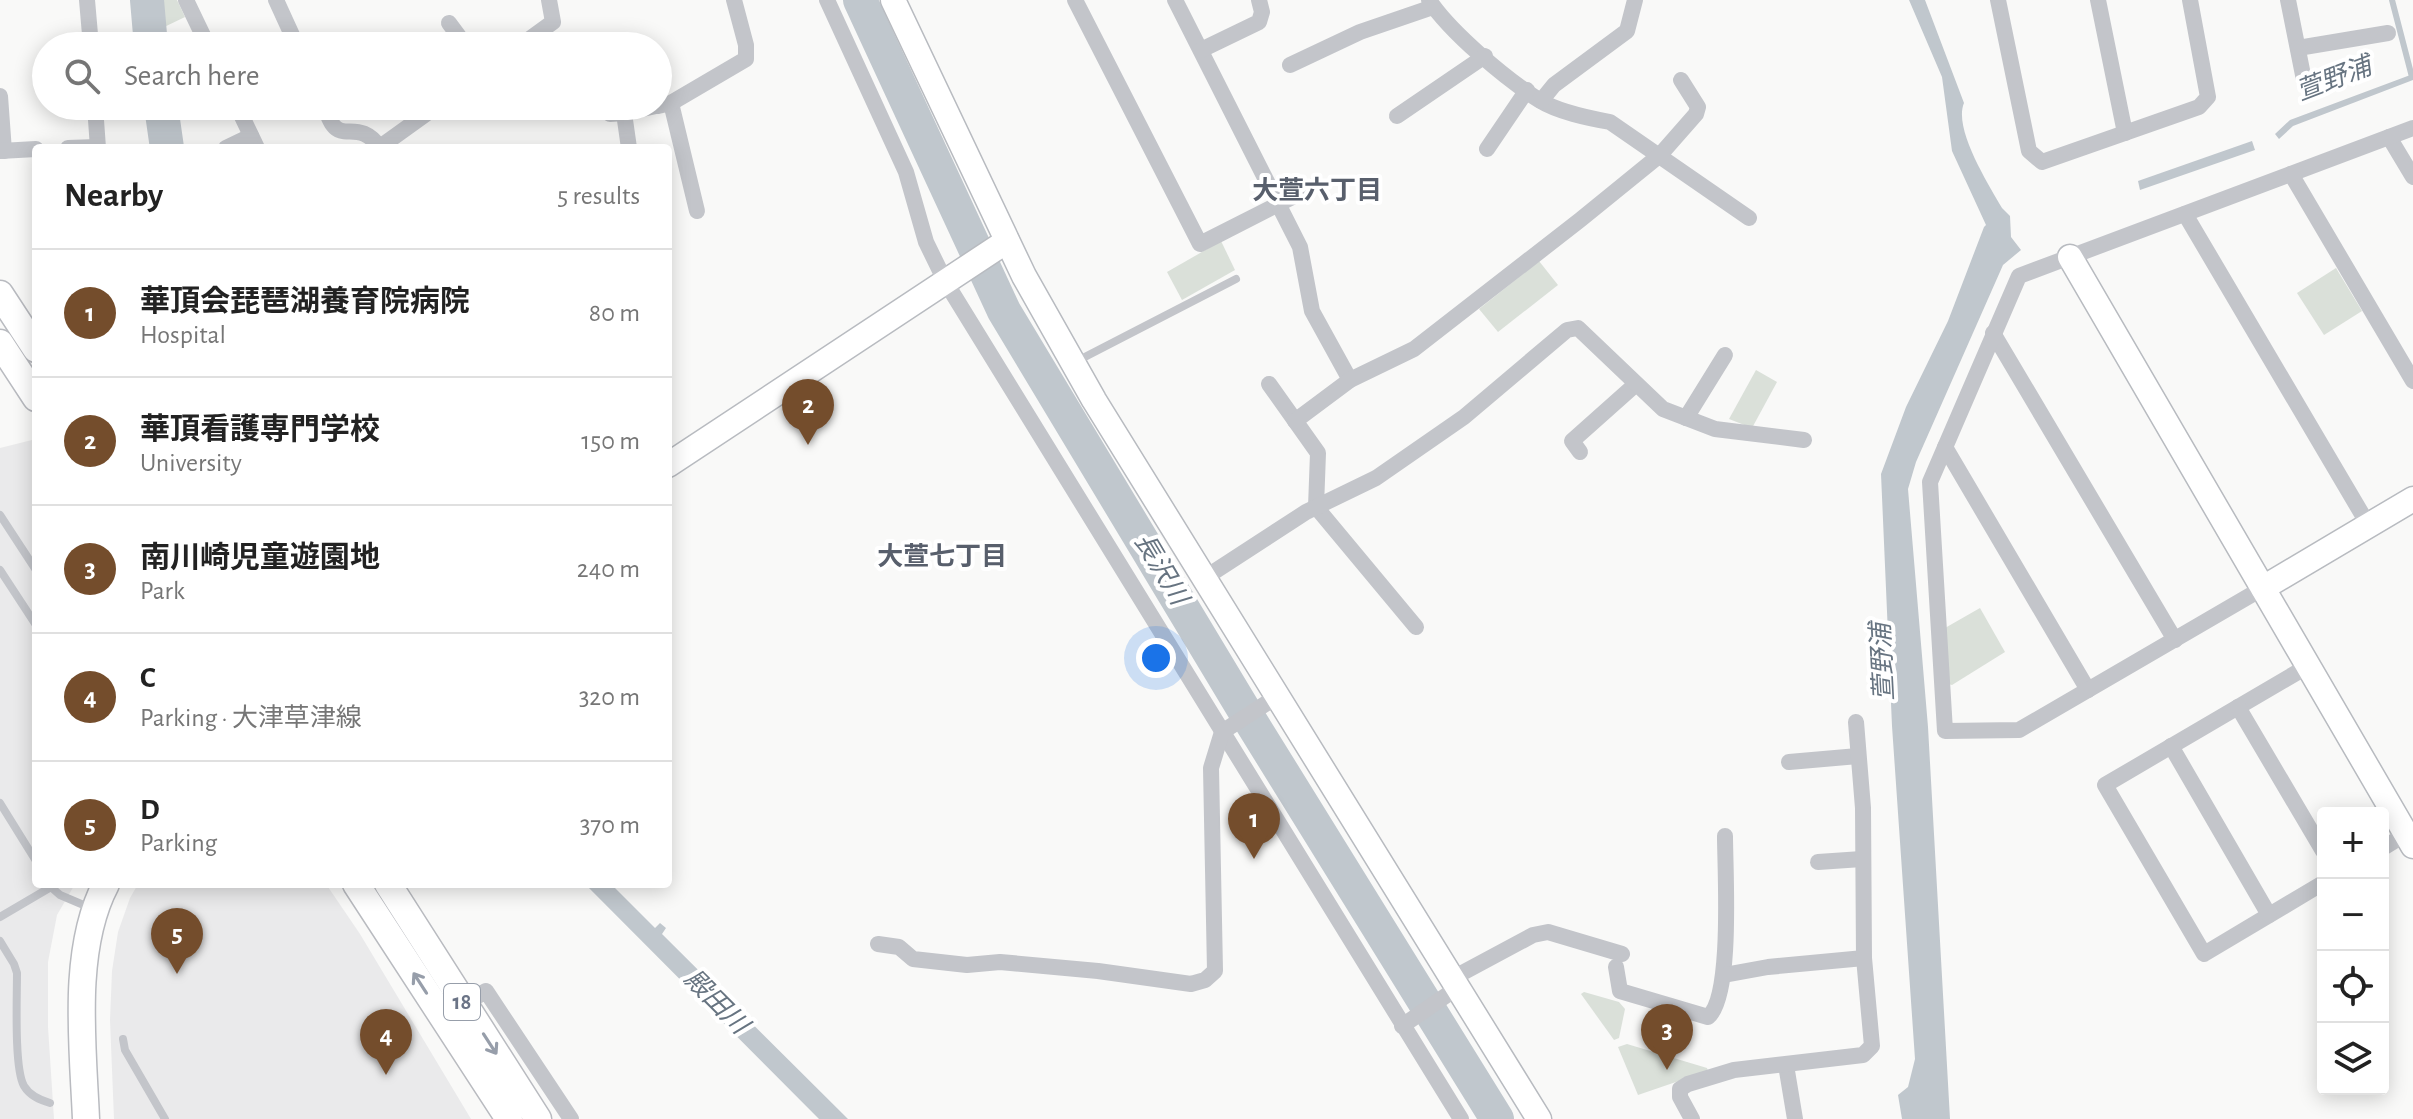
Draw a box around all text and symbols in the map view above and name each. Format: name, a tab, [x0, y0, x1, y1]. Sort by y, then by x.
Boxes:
search box	[32, 32, 672, 120]
water label: 萱野浦	[2293, 51, 2379, 105]
icon: search	[60, 54, 104, 98]
text: Search here	[124, 61, 260, 91]
district label: 大萱六丁目	[1252, 176, 1382, 204]
text: Nearby	[64, 179, 163, 213]
text: 5 results	[557, 183, 640, 209]
text: 華頂会琵琶湖養育院病院	[140, 287, 470, 317]
text: 1	[85, 300, 95, 326]
text: 80 m	[589, 300, 640, 326]
text: Hospital	[140, 322, 226, 348]
pin: 2	[782, 379, 834, 445]
text: 華頂看護専門学校	[140, 415, 380, 445]
text: 2	[84, 428, 96, 454]
text: 150 m	[581, 428, 640, 454]
text: University	[140, 450, 242, 476]
water label: 長沢川	[1130, 528, 1195, 612]
district label: 大萱七丁目	[877, 542, 1007, 570]
text: 南川崎児童遊園地	[140, 543, 380, 573]
text: 3	[84, 556, 96, 582]
text: 240 m	[577, 556, 640, 582]
text: Park	[140, 578, 185, 604]
water label: 萱野浦	[1867, 618, 1898, 702]
your location	[1136, 638, 1176, 678]
text: C	[140, 663, 156, 693]
text: 4	[83, 684, 97, 710]
text: 320 m	[579, 684, 640, 710]
text: Parking · 大津草津線	[140, 705, 362, 731]
pin: 1	[1228, 793, 1280, 859]
text: D	[140, 795, 160, 825]
map controls	[2317, 807, 2389, 1095]
button: +	[2317, 807, 2389, 879]
text: 5	[84, 812, 96, 838]
text: 370 m	[580, 812, 640, 838]
text: Parking	[140, 830, 217, 856]
button: −	[2317, 879, 2389, 951]
pin: 5	[151, 908, 203, 974]
button: locate	[2317, 951, 2389, 1023]
water label: 殿田川	[679, 965, 755, 1041]
one-way arrow	[412, 973, 429, 995]
road number: 18	[444, 984, 480, 1020]
pin: 3	[1641, 1004, 1693, 1070]
pin: 4	[360, 1009, 412, 1075]
button: layers	[2317, 1023, 2389, 1095]
one-way arrow	[482, 1032, 498, 1055]

